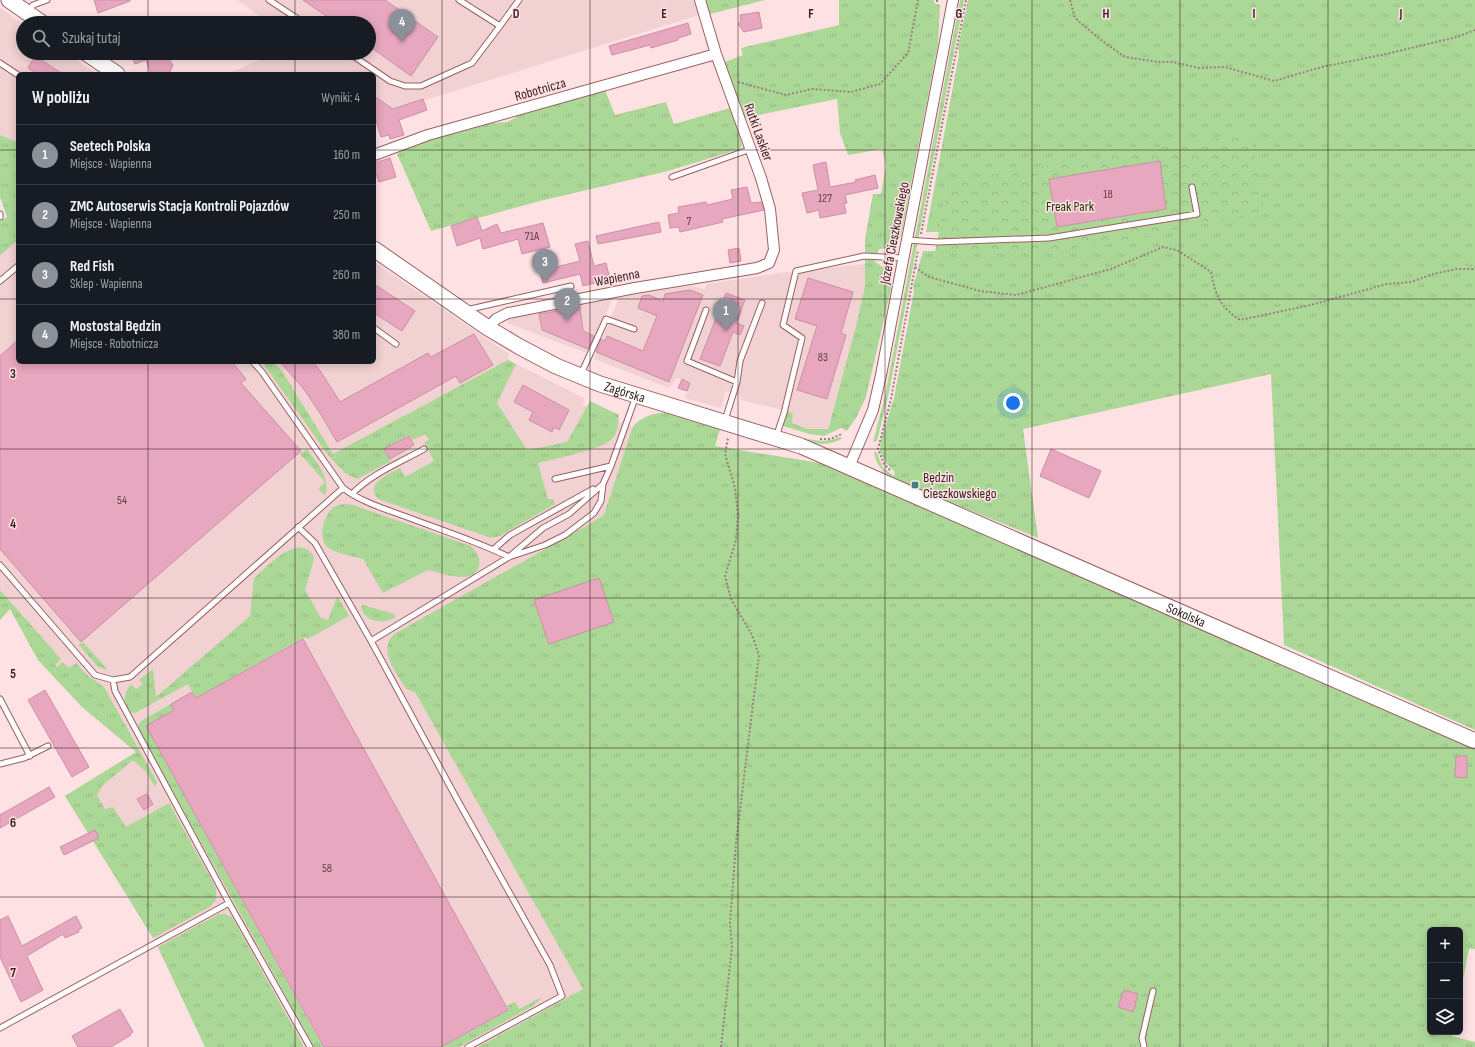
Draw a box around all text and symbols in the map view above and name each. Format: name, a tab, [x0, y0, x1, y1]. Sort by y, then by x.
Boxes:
text: D	[513, 6, 520, 22]
text: E	[661, 6, 667, 22]
text: F	[808, 6, 814, 22]
text: G	[956, 6, 963, 22]
text: H	[1103, 6, 1110, 22]
text: I	[1253, 6, 1256, 22]
text: J	[1399, 6, 1403, 22]
pin: 4	[389, 9, 415, 42]
search box	[16, 16, 376, 60]
icon: search	[30, 27, 52, 49]
text: Szukaj tutaj	[62, 29, 120, 48]
street label: Robotnicza	[513, 74, 568, 105]
text: W pobliżu	[32, 88, 90, 108]
text: Wyniki: 4	[321, 90, 360, 106]
street label: Rutki Laskier	[740, 101, 777, 163]
text: Seetech Polska	[70, 137, 151, 156]
text: 1	[42, 147, 48, 163]
text: 160 m	[334, 147, 360, 163]
text: Miejsce · Wapienna	[70, 156, 152, 172]
street label: Józefa Cieszkowskiego	[876, 180, 913, 287]
house number: 18	[1103, 187, 1113, 202]
house number: 127	[818, 191, 832, 206]
text: ZMC Autoserwis Stacja Kontroli Pojazdów	[70, 197, 289, 216]
park label: Freak Park	[1046, 198, 1095, 215]
text: 2	[42, 207, 48, 223]
text: 250 m	[333, 207, 360, 223]
house number: 7	[687, 214, 692, 229]
text: Miejsce · Wapienna	[70, 216, 152, 232]
house number: 71A	[525, 229, 540, 244]
pin: 3	[532, 249, 558, 282]
text: Red Fish	[70, 257, 114, 276]
street label: Wapienna	[593, 265, 641, 290]
text: 3	[42, 267, 48, 283]
text: 260 m	[333, 267, 360, 283]
text: Sklep · Wapienna	[70, 276, 143, 292]
pin: 2	[554, 288, 580, 321]
pin: 1	[713, 298, 739, 331]
text: Mostostal Będzin	[70, 317, 161, 336]
text: 4	[42, 327, 48, 343]
text: 380 m	[333, 327, 360, 343]
text: Miejsce · Robotnicza	[70, 336, 158, 352]
house number: 83	[818, 350, 828, 365]
text: 3	[10, 366, 16, 382]
street label: Zagórska	[602, 378, 647, 406]
your location	[1003, 393, 1023, 413]
place label: Będzin Cieszkowskiego	[923, 469, 997, 502]
marker: Będzin Cieszkowskiego	[910, 480, 920, 490]
house number: 54	[117, 493, 127, 508]
text: 4	[10, 516, 16, 532]
street label: Sokolska	[1164, 599, 1208, 631]
text: 5	[10, 666, 16, 682]
text: 6	[10, 815, 16, 831]
house number: 58	[322, 861, 332, 876]
map controls	[1427, 927, 1463, 1035]
button: +	[1427, 927, 1463, 963]
button: −	[1427, 963, 1463, 999]
text: 7	[10, 965, 16, 981]
button: layers	[1427, 999, 1463, 1035]

